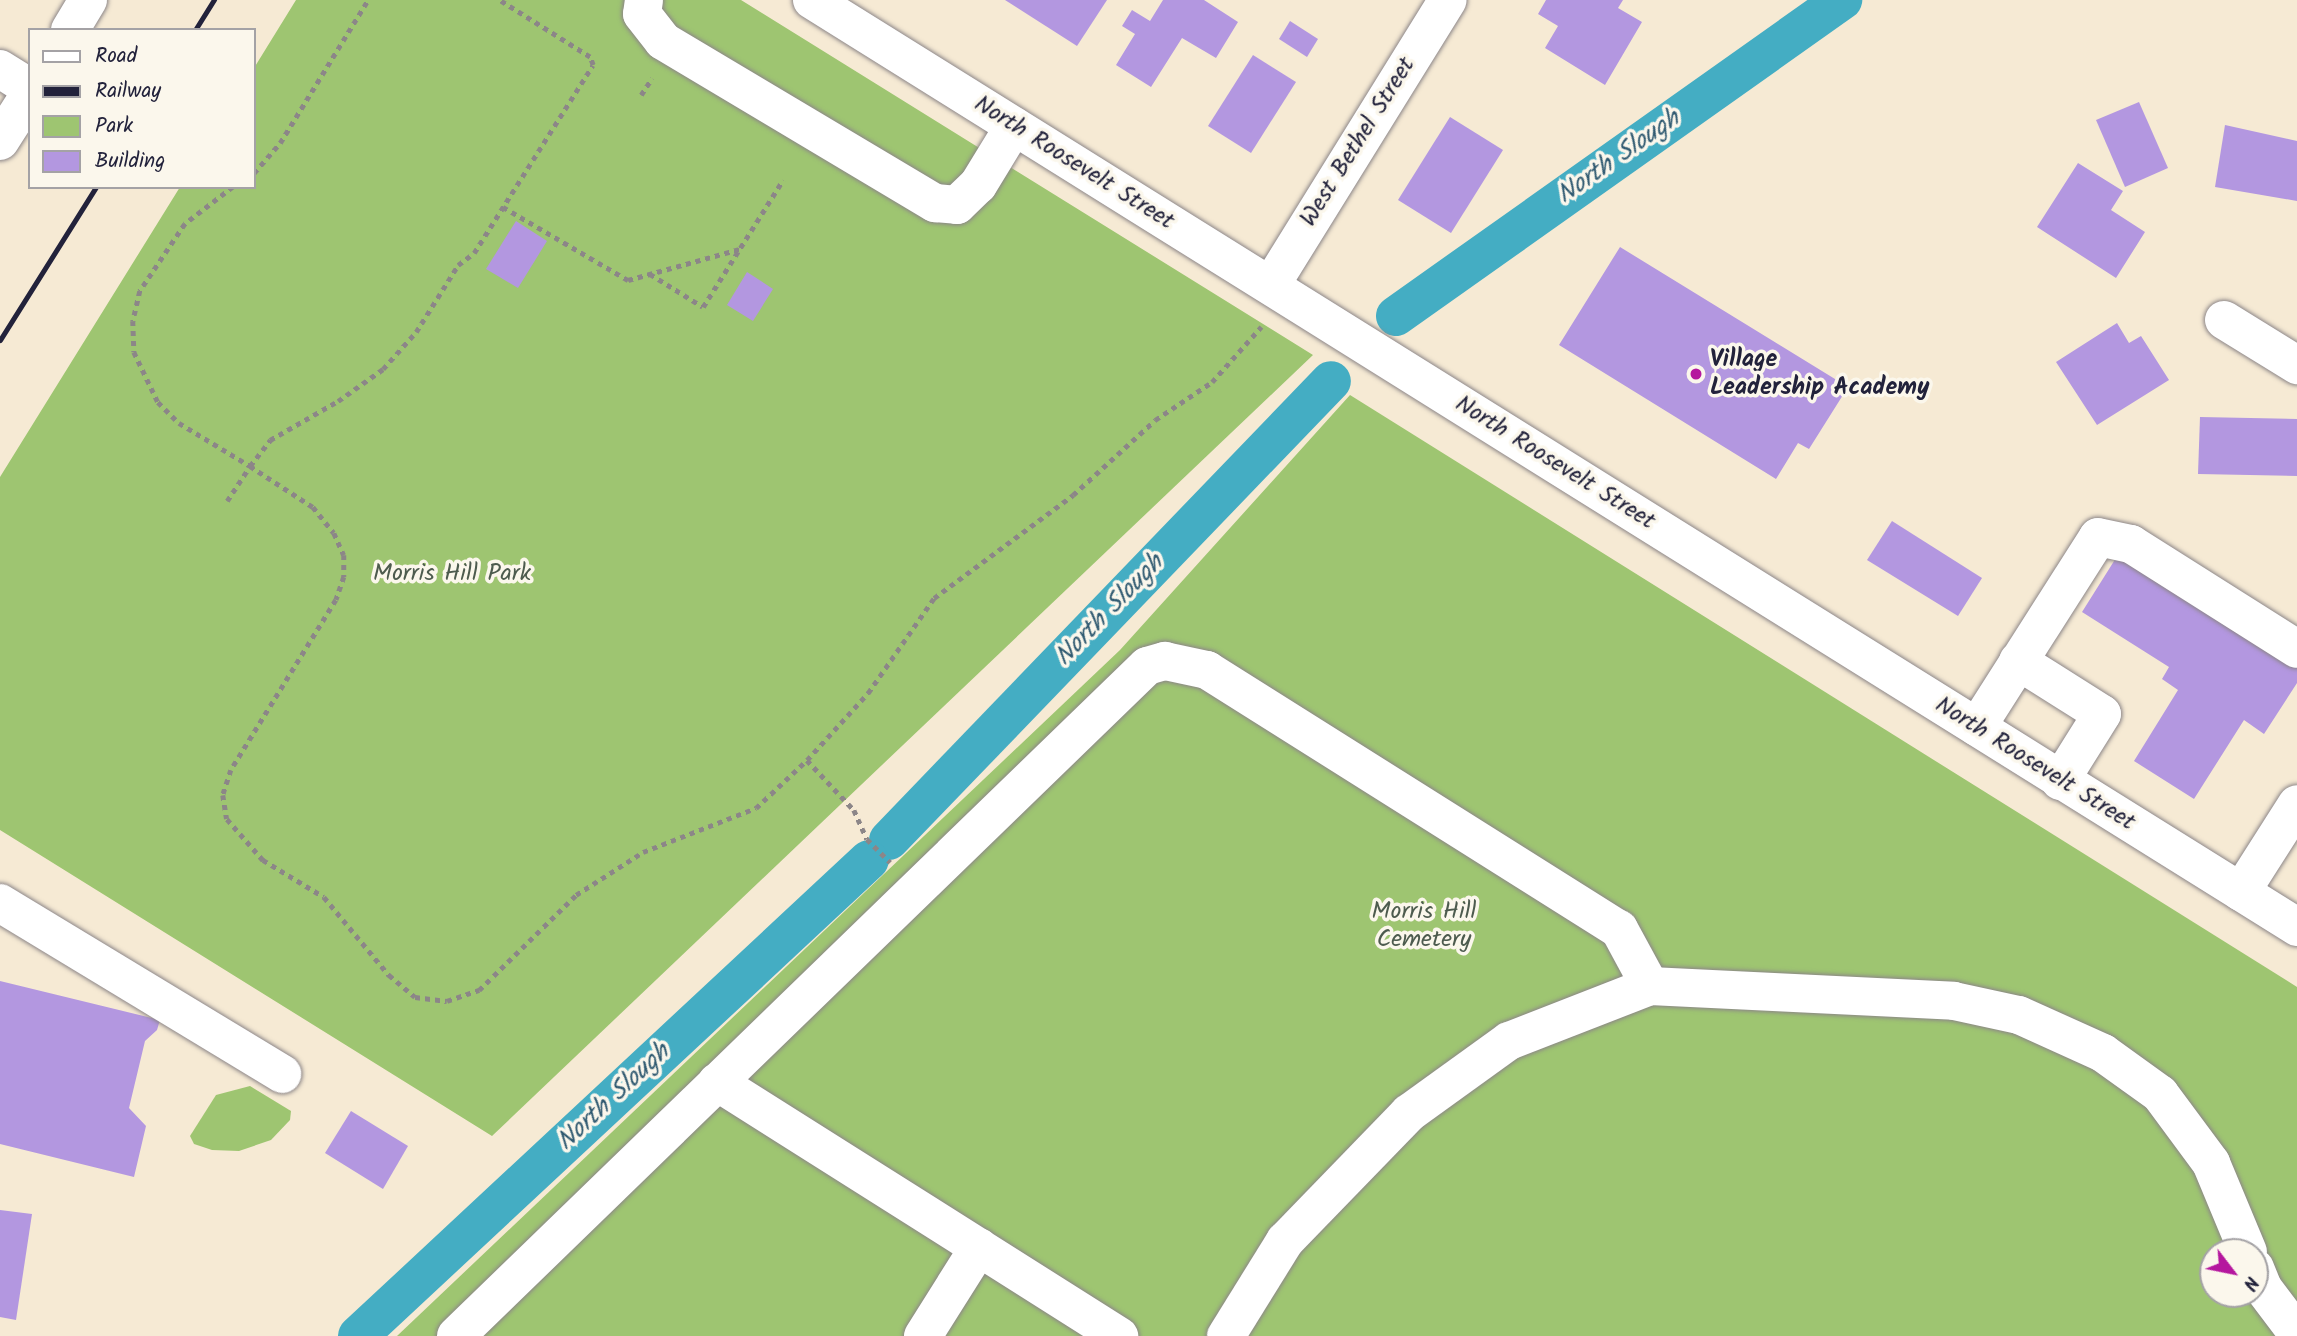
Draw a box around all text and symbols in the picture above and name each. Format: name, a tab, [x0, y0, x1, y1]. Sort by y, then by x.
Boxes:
legend	[28, 28, 256, 189]
text: Road	[95, 40, 137, 73]
street label: West Bethel Street	[1294, 52, 1422, 232]
text: Railway	[95, 75, 161, 108]
street label: North Roosevelt Street	[969, 90, 1179, 236]
water label: North Slough	[1551, 104, 1687, 212]
text: Park	[95, 110, 133, 143]
text: Building	[95, 145, 165, 178]
place label: Village Leadership Academy	[1710, 346, 1929, 402]
marker: Village Leadership Academy	[1688, 366, 1704, 382]
street label: North Roosevelt Street	[1450, 390, 1660, 536]
water label: North Slough	[1049, 549, 1171, 673]
park label: Morris Hill Park	[373, 560, 531, 588]
street label: North Roosevelt Street	[1930, 691, 2140, 837]
park label: Morris Hill Cemetery	[1372, 898, 1476, 954]
water label: North Slough	[551, 1038, 677, 1158]
north arrow	[2199, 1238, 2269, 1308]
text: N	[2234, 1270, 2266, 1296]

